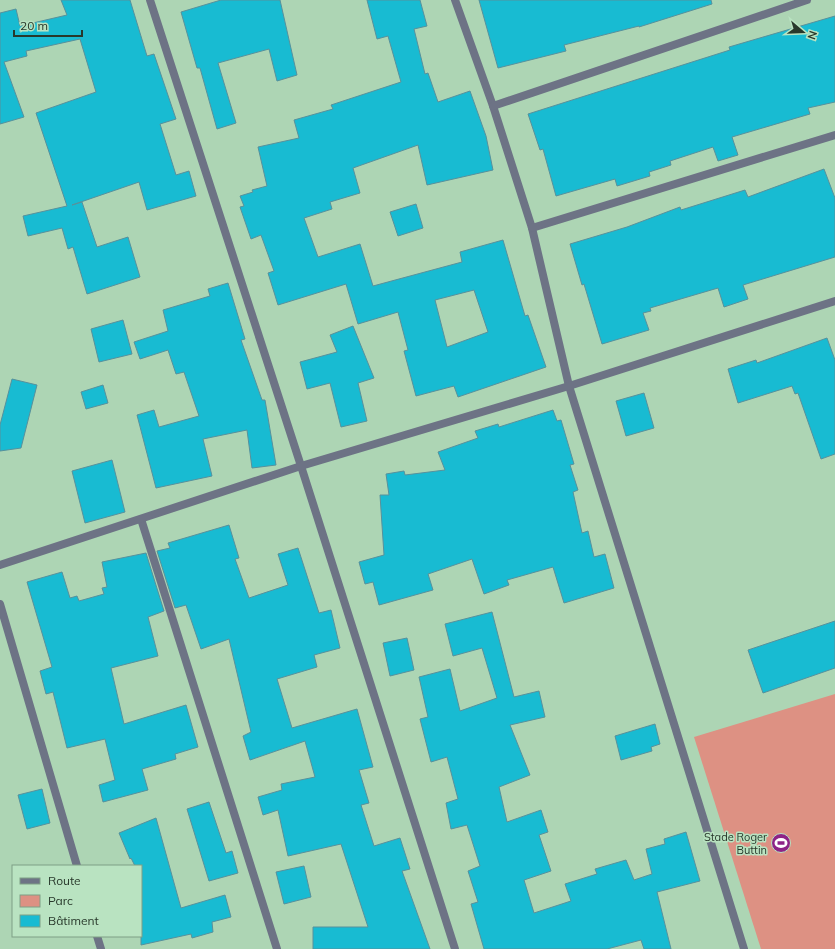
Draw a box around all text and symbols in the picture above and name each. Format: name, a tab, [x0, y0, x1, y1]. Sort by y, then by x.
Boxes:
scale bar	[14, 12, 82, 38]
north arrow	[783, 12, 823, 52]
text: 20 m	[20, 18, 48, 33]
text: N	[804, 29, 820, 41]
place label: Stade Roger Buttin	[704, 830, 767, 857]
sports icon: Stade Roger Buttin	[770, 832, 792, 854]
legend	[12, 865, 142, 937]
text: Route	[48, 873, 81, 888]
text: Parc	[48, 893, 73, 908]
text: Bâtiment	[48, 913, 99, 928]

